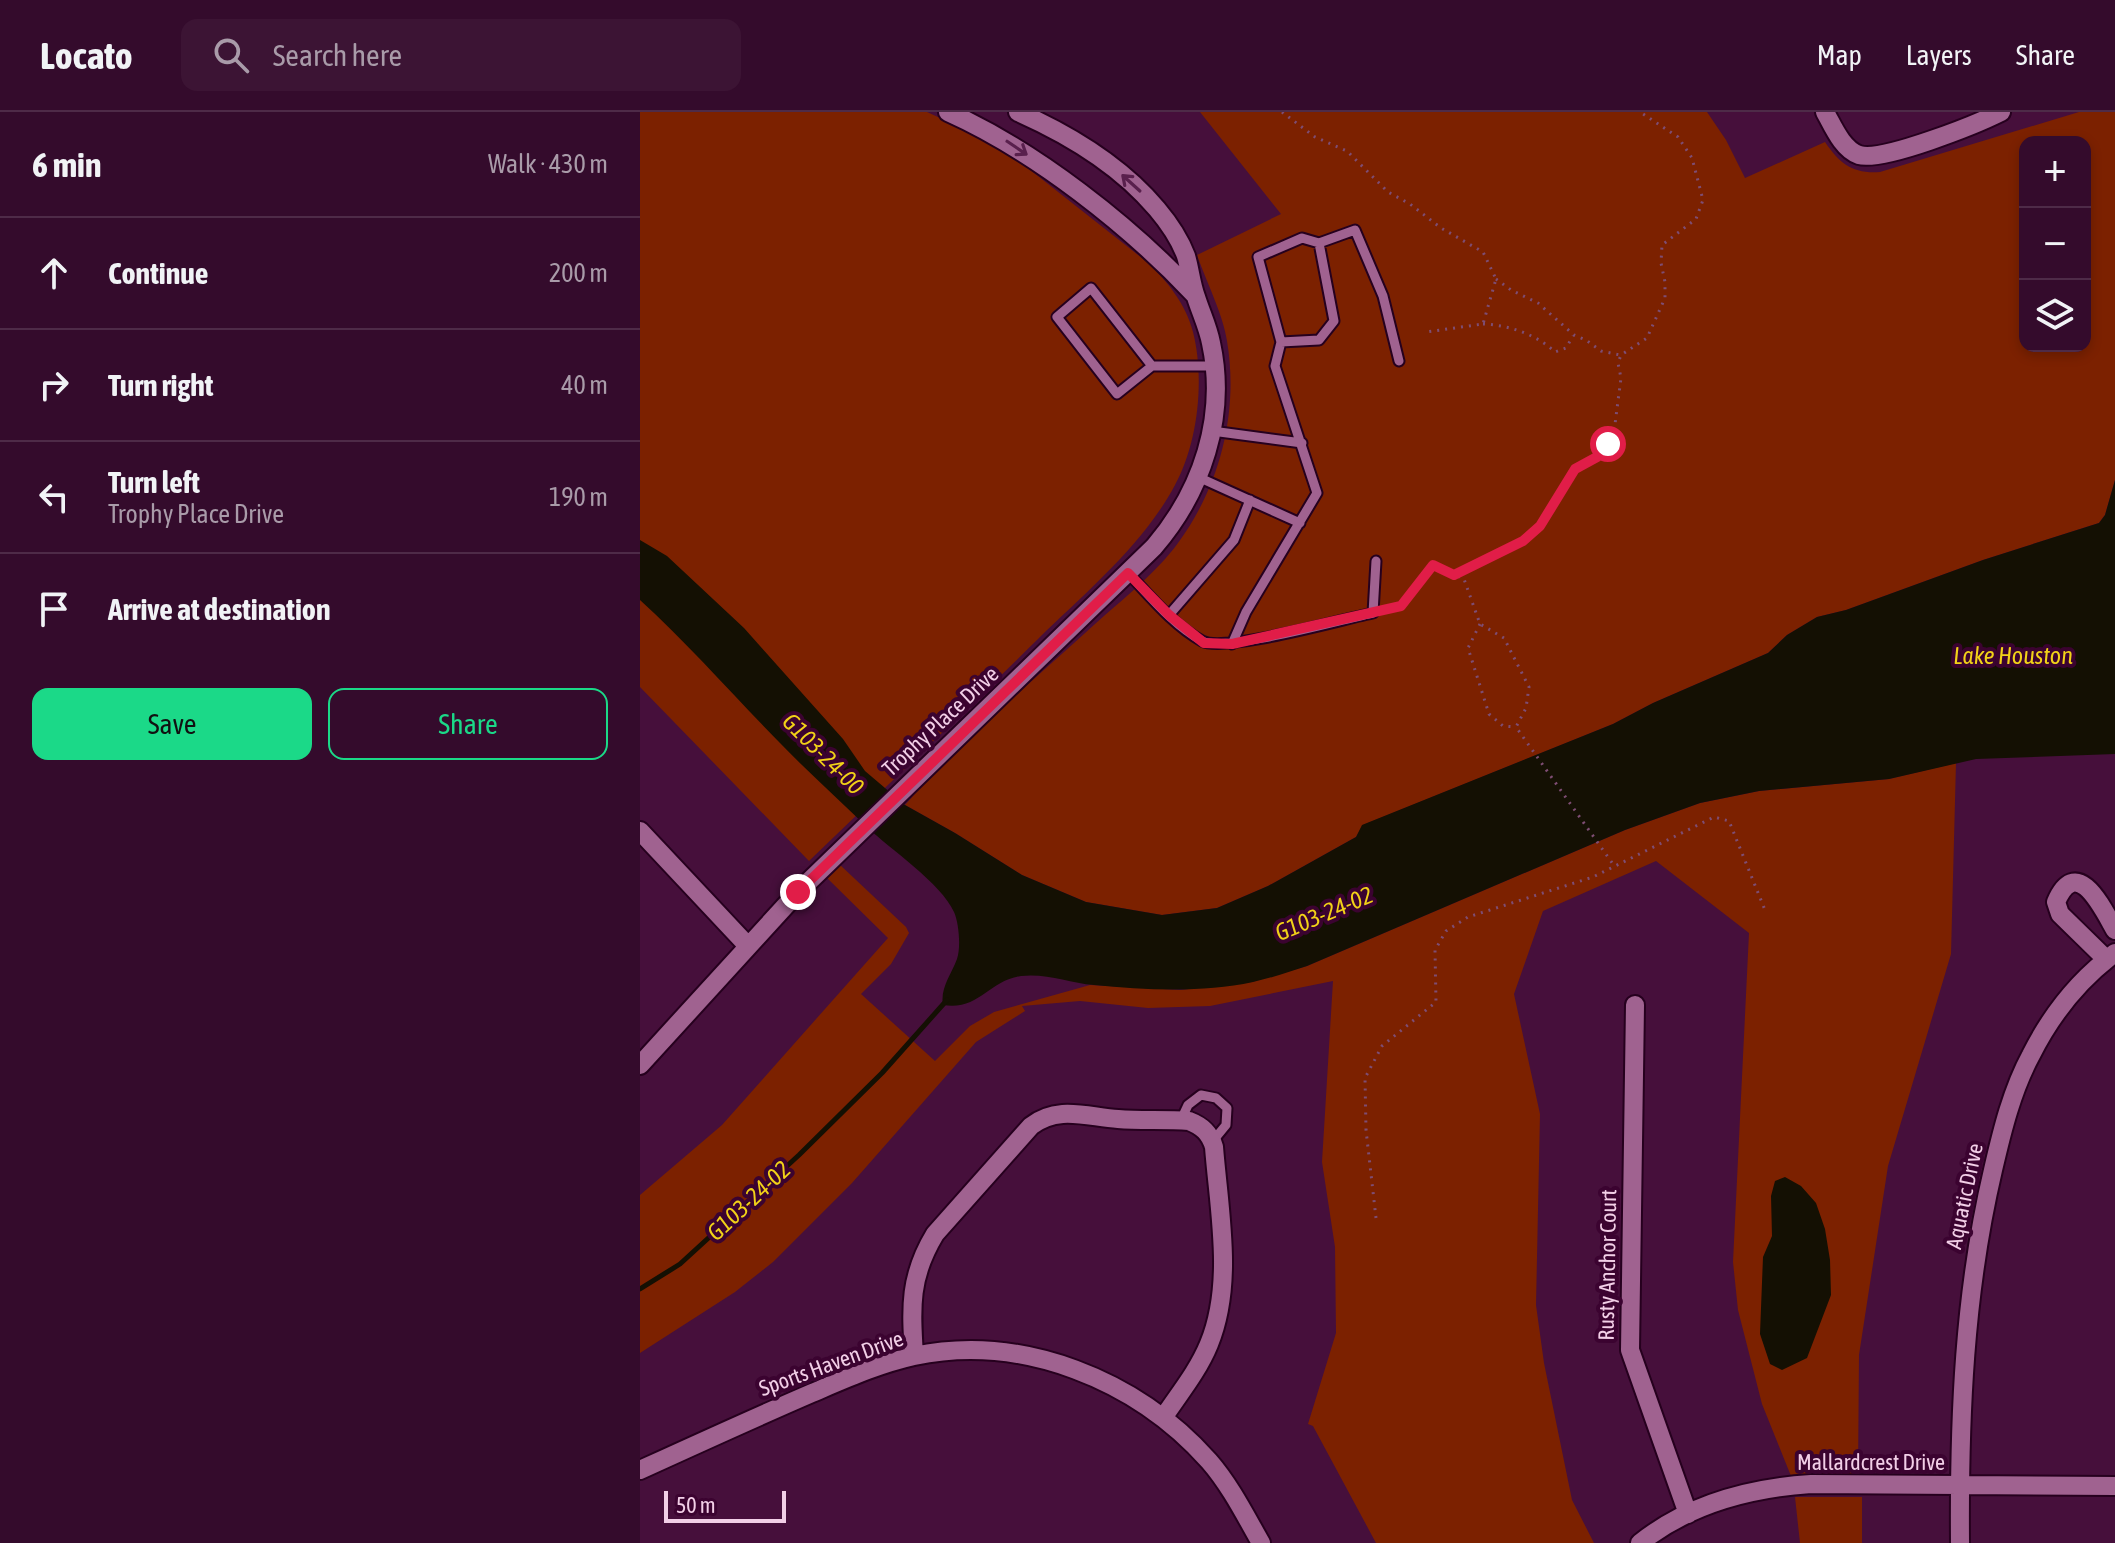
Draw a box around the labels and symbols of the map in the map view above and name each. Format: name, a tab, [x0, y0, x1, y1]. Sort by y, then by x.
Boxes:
one-way arrow	[1005, 140, 1027, 157]
one-way arrow	[1121, 174, 1141, 192]
route start	[1590, 426, 1626, 462]
water label: Lake Houston	[1953, 642, 2073, 669]
street label: Trophy Place Drive	[877, 661, 1003, 781]
water label: G103-24-00	[777, 707, 870, 800]
route end	[780, 874, 816, 910]
water label: G103-24-02	[1271, 881, 1377, 946]
street label: Aquatic Drive	[1940, 1141, 1988, 1251]
water label: G103-24-02	[702, 1155, 796, 1246]
street label: Rusty Anchor Court	[1593, 1189, 1621, 1341]
street label: Sports Haven Drive	[755, 1325, 907, 1401]
street label: Mallardcrest Drive	[1797, 1449, 1945, 1475]
scale bar	[664, 1487, 786, 1523]

